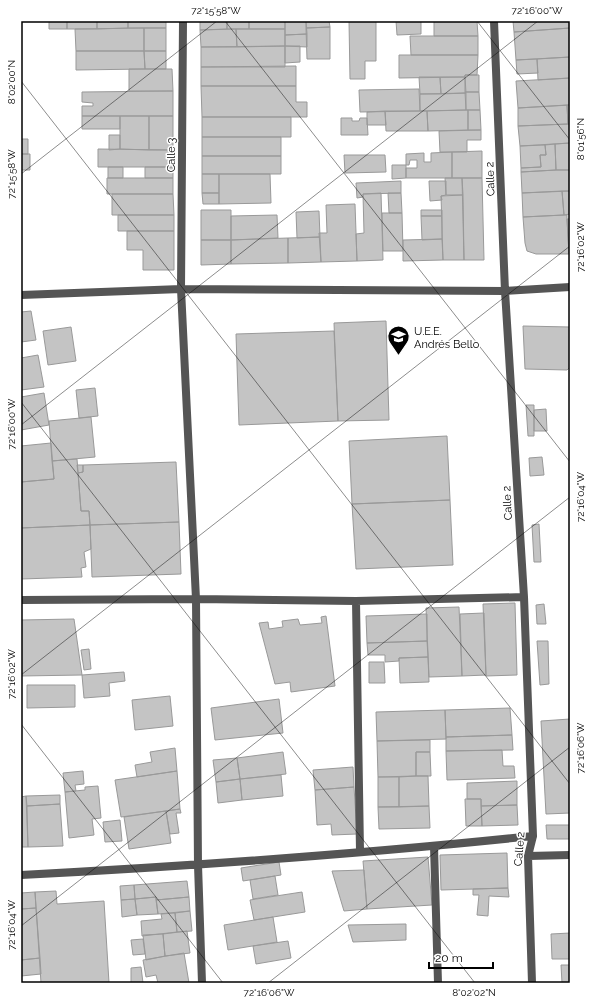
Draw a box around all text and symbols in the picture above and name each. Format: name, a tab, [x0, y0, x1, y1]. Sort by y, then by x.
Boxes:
text: 72°15'58"W	[191, 5, 241, 16]
text: 72°16'00"W	[512, 5, 563, 16]
text: 8°02'00"N	[6, 60, 17, 104]
text: 8°01'56"N	[575, 118, 586, 160]
street label: Calle 3	[165, 138, 178, 172]
text: 72°15'58"W	[6, 149, 17, 199]
street label: Calle 2	[483, 161, 498, 196]
text: 72°16'02"W	[575, 221, 586, 272]
school or university icon: U.E.E. Andrés Bello	[385, 324, 411, 357]
place label: U.E.E. Andrés Bello	[414, 325, 480, 351]
text: 72°16'00"W	[6, 398, 17, 449]
text: 72°16'04"W	[575, 471, 586, 522]
street label: Calle 2	[500, 485, 515, 521]
text: 72°16'02"W	[6, 648, 17, 699]
text: 72°16'06"W	[575, 722, 586, 773]
street label: Calle 2	[512, 831, 528, 867]
text: 72°16'04"W	[6, 899, 17, 950]
scale bar	[429, 944, 493, 970]
text: 20 m	[435, 951, 463, 965]
text: 72°16'06"W	[244, 987, 295, 998]
text: 8°02'02"N	[452, 987, 496, 998]

